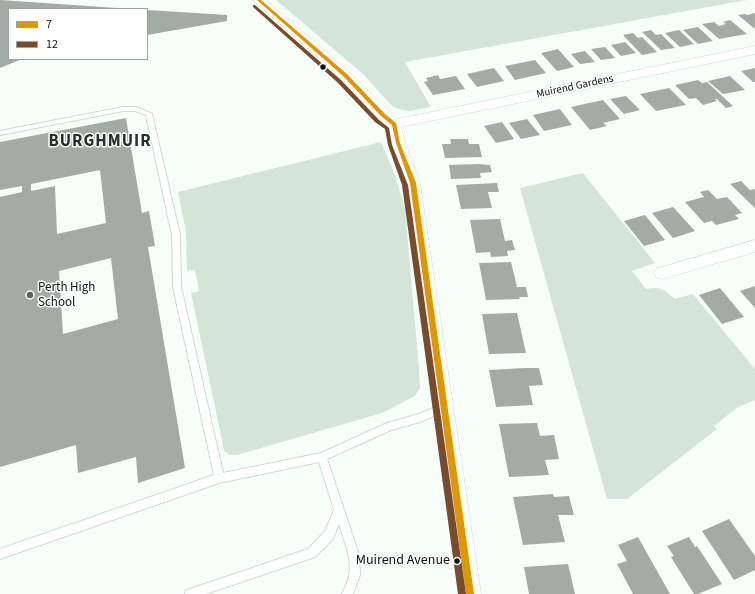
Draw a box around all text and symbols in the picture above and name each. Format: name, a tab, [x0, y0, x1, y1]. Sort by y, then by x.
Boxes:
legend	[8, 8, 148, 60]
text: 7	[46, 16, 52, 33]
text: 12	[46, 36, 58, 53]
unlabelled marker	[318, 62, 328, 72]
street label: Muirend Gardens	[535, 72, 615, 102]
district label: BURGHMUIR	[48, 132, 152, 152]
place label: Perth High School	[38, 280, 95, 311]
marker: Perth High School	[25, 290, 35, 300]
place label: Muirend Avenue	[356, 553, 450, 569]
marker: Muirend Avenue	[452, 556, 462, 566]

